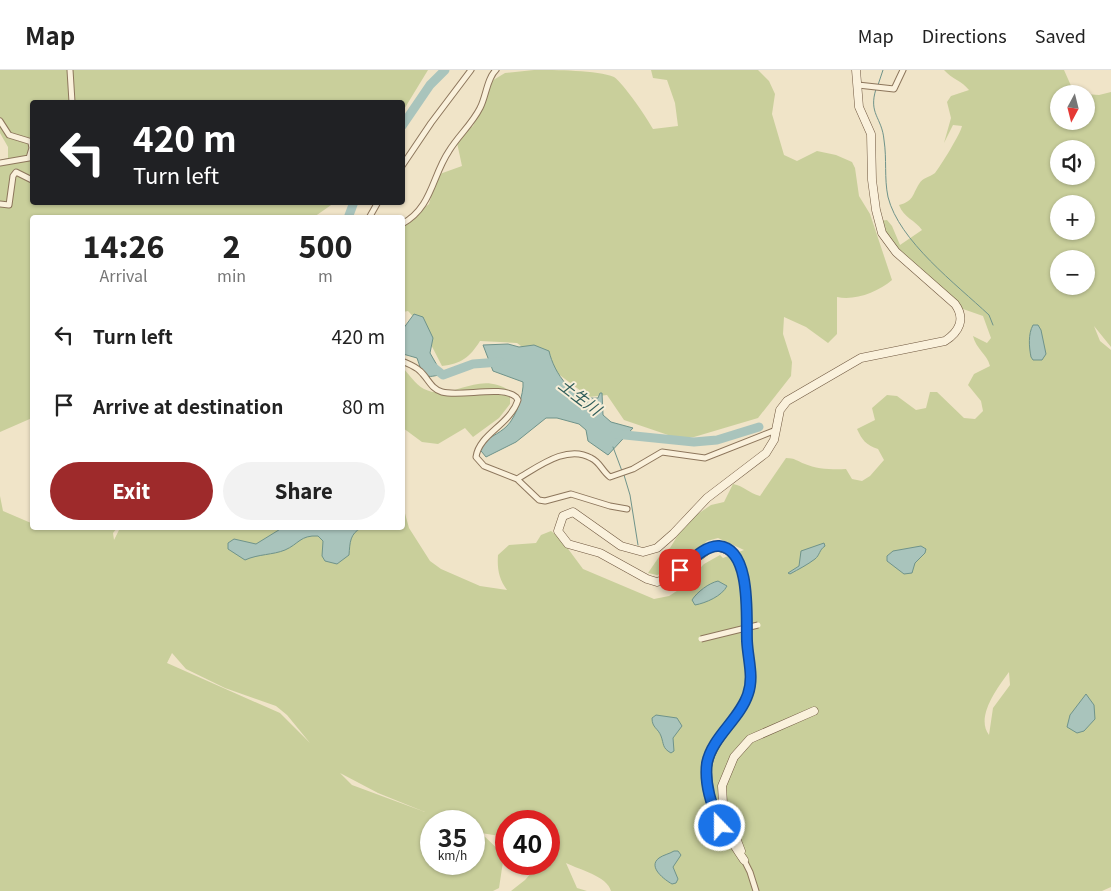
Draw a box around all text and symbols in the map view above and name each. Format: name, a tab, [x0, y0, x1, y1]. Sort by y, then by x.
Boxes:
text: Map	[25, 17, 75, 52]
text: Map	[858, 22, 894, 48]
text: Directions	[922, 22, 1007, 48]
text: Saved	[1035, 22, 1086, 48]
north arrow	[1050, 85, 1095, 130]
map controls	[1050, 85, 1095, 295]
text: 420 m	[133, 111, 237, 162]
icon: left	[50, 120, 115, 185]
button: sound	[1050, 140, 1095, 185]
text: Turn left	[133, 158, 219, 190]
button: +	[1050, 195, 1095, 240]
text: 14:26	[83, 223, 165, 267]
text: 2	[223, 223, 241, 267]
text: 500	[299, 223, 352, 267]
button: −	[1050, 250, 1095, 295]
text: Arrival	[100, 263, 148, 287]
text: min	[217, 263, 246, 287]
text: m	[318, 263, 333, 287]
icon: left	[50, 321, 78, 349]
text: Turn left	[93, 322, 173, 349]
text: 420 m	[332, 322, 385, 349]
water label: 土生川	[554, 372, 609, 421]
icon: arrive	[50, 391, 78, 419]
text: Arrive at destination	[93, 392, 283, 419]
text: 80 m	[342, 392, 385, 419]
button: Exit	[50, 462, 213, 520]
button: Share	[223, 462, 385, 520]
pin	[659, 549, 701, 591]
icon: arrive	[666, 556, 694, 584]
position arrow	[693, 799, 745, 851]
speed limit sign: 40	[495, 810, 560, 875]
text: 35	[438, 818, 467, 854]
text: km/h	[438, 846, 467, 863]

